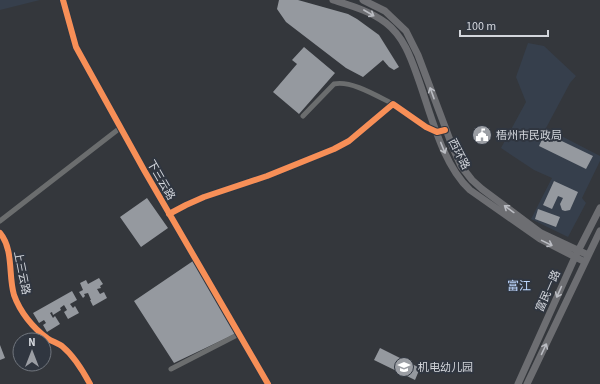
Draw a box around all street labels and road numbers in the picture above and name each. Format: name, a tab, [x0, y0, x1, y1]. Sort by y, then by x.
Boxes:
street label: 西环路	[445, 136, 473, 172]
street label: 下三云路	[144, 157, 178, 203]
street label: 上三云路	[10, 250, 34, 296]
street label: 富民一路	[532, 268, 564, 314]

